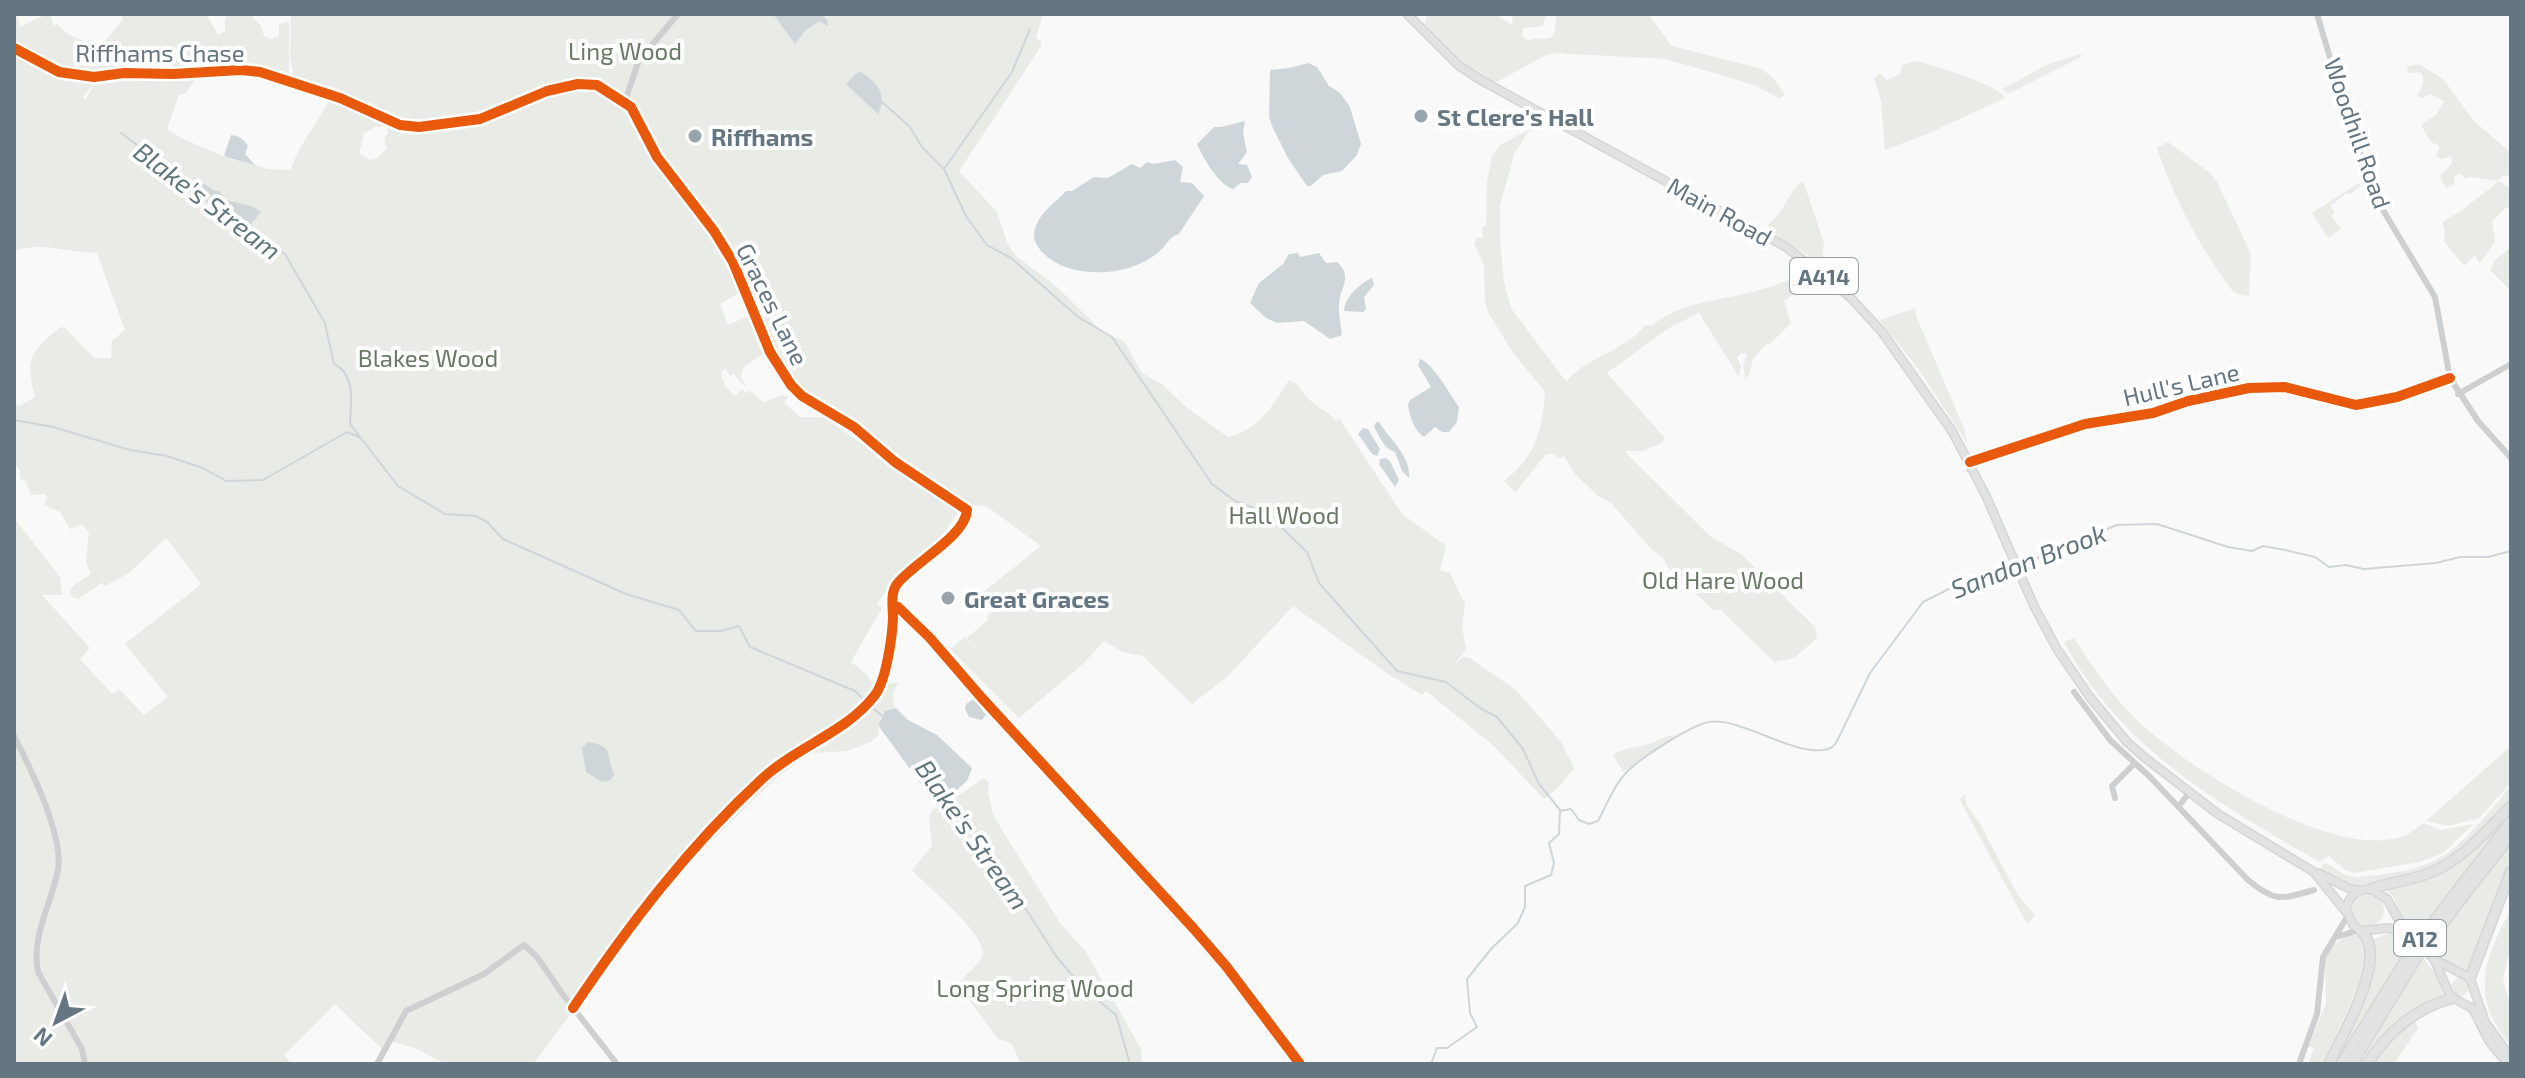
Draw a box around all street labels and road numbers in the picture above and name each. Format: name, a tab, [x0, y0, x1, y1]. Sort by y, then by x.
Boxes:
street label: Riffhams Chase	[75, 38, 245, 67]
street label: Woodhill Road	[2319, 54, 2397, 212]
street label: Main Road	[1663, 171, 1777, 251]
street label: Graces Lane	[731, 238, 815, 370]
road number: A414	[1790, 258, 1858, 294]
street label: Hull's Lane	[2120, 357, 2242, 411]
road number: A12	[2394, 920, 2446, 956]

